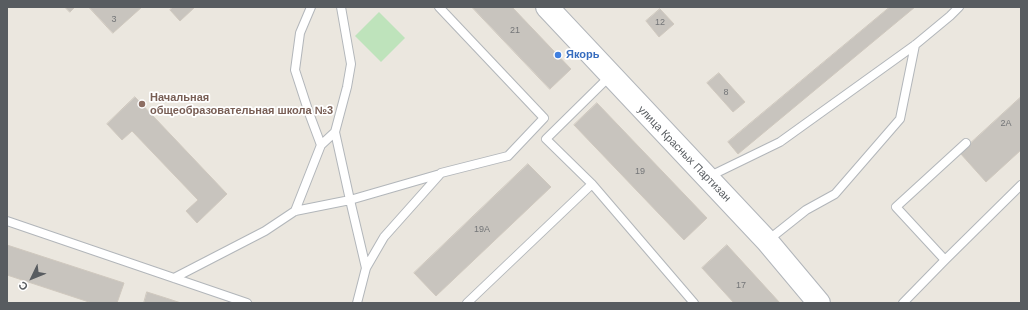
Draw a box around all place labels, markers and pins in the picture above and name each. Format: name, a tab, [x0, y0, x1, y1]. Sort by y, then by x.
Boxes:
place label: Якорь	[566, 48, 599, 62]
marker: Якорь	[553, 50, 563, 60]
place label: Начальная общеобразовательная школа №3	[150, 91, 333, 117]
marker: Начальная общеобразовательная школа №3	[137, 99, 147, 109]

